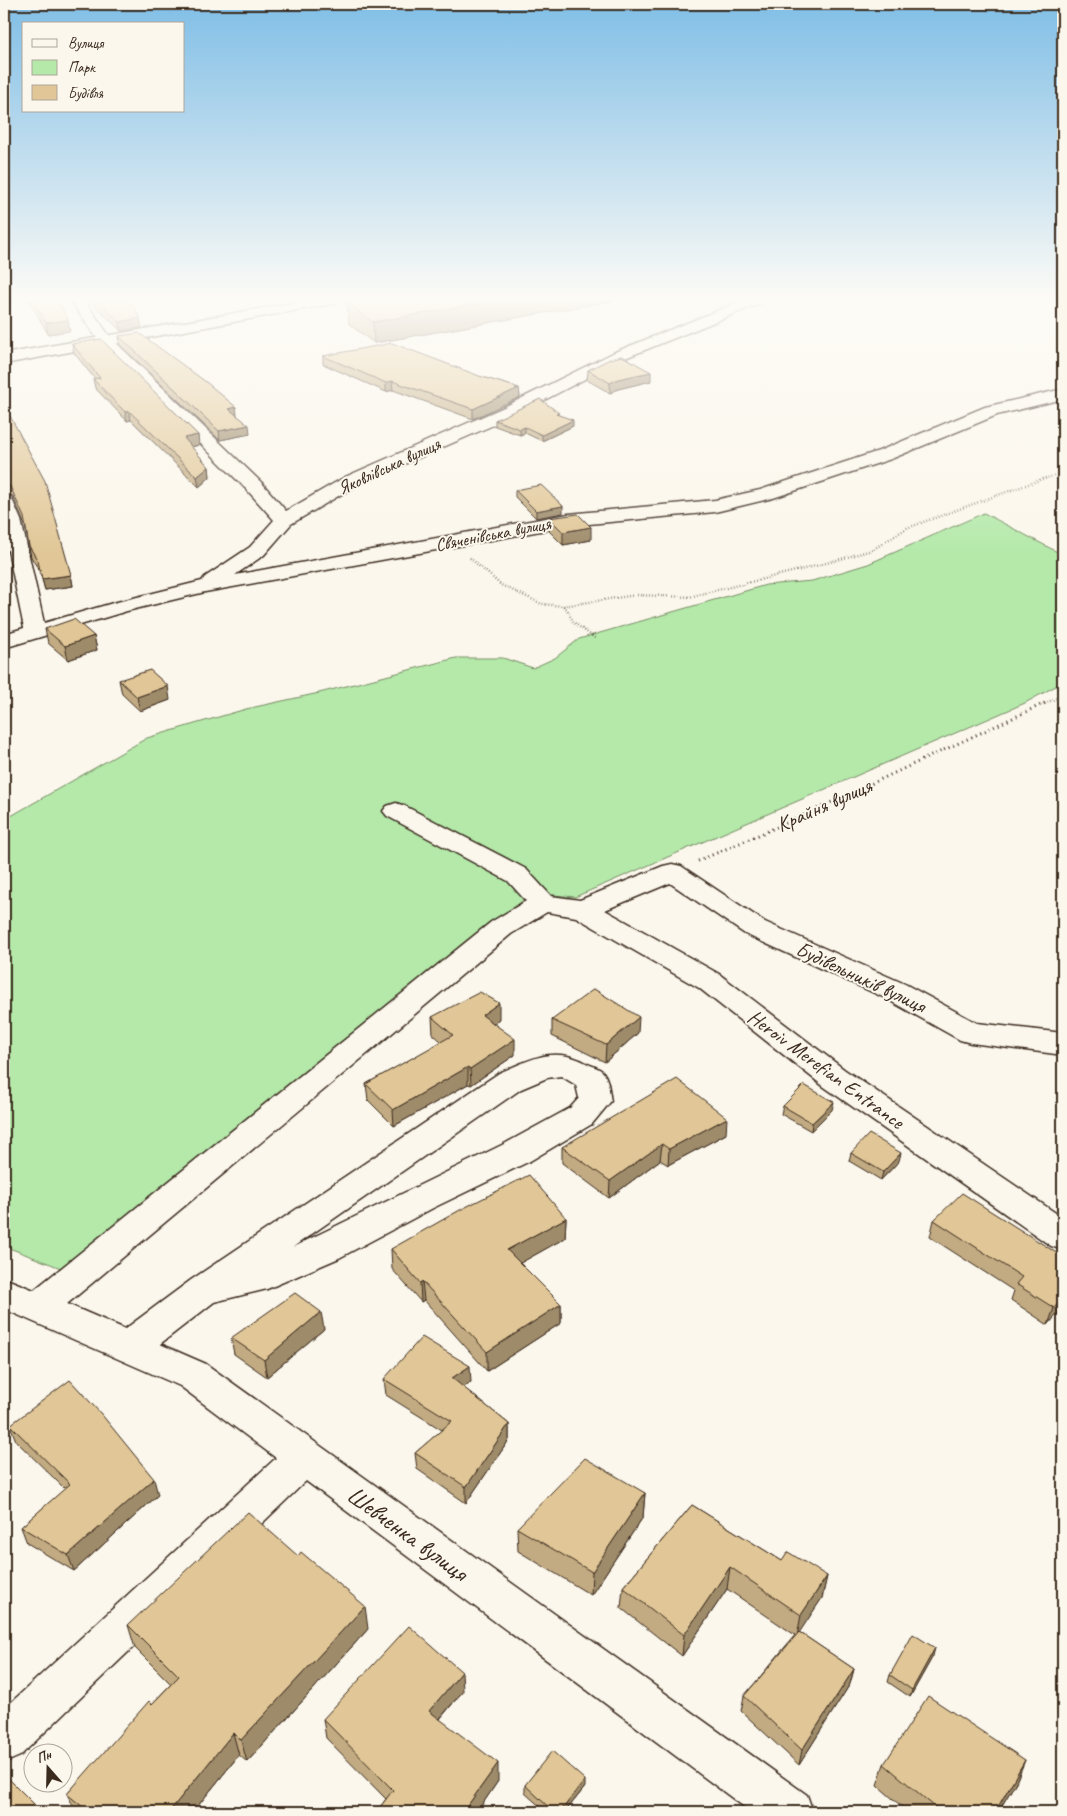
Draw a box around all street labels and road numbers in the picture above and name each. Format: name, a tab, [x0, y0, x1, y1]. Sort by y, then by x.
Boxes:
street label: Яковлівська вулиця	[334, 432, 445, 499]
street label: Свяченівська вулиця	[433, 512, 554, 556]
street label: Крайня вулиця	[772, 772, 877, 838]
street label: Будівельників вулиця	[792, 936, 932, 1019]
street label: Heroiv Merefian Entrance	[743, 1004, 910, 1135]
street label: Шевченка вулиця	[341, 1479, 476, 1590]

